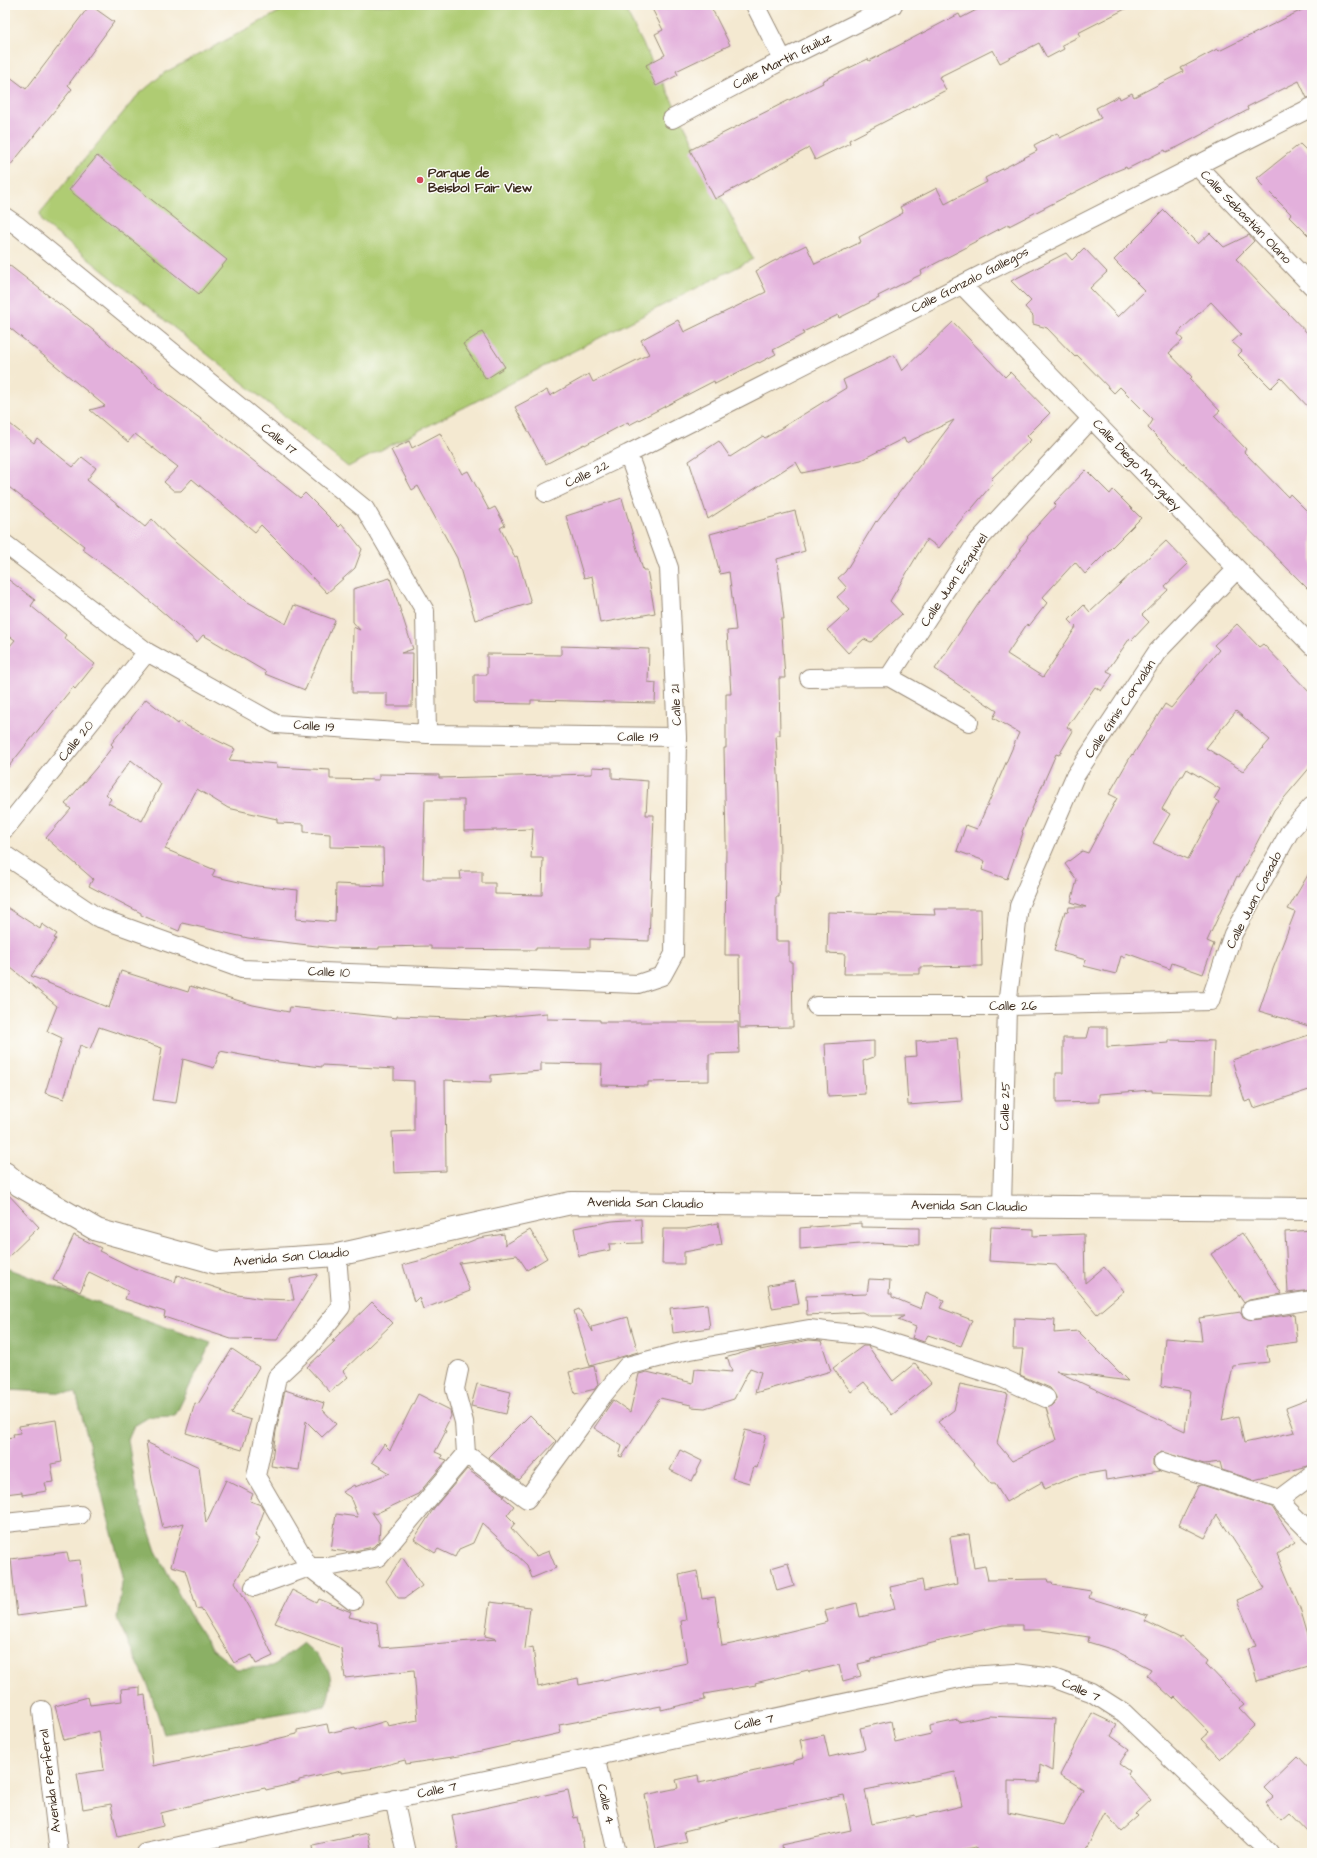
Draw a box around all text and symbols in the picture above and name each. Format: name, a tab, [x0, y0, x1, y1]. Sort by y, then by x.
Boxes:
street label: Calle Martín Guiluz	[730, 28, 835, 94]
place label: Parque de Beisbol Fair View	[428, 164, 533, 197]
street label: Calle Sebastián Olano	[1196, 166, 1296, 269]
marker: Parque de Beisbol Fair View	[415, 175, 425, 185]
street label: Calle Gonzalo Gallegos	[908, 242, 1033, 318]
street label: Calle Diego Morguey	[1088, 415, 1186, 516]
street label: Calle 17	[257, 419, 301, 459]
street label: Calle 22	[562, 456, 613, 492]
street label: Calle Juan Esquivel	[916, 530, 992, 630]
street label: Calle Ginis Corvalán	[1080, 656, 1160, 762]
street label: Calle 21	[666, 684, 686, 726]
street label: Calle 19	[293, 716, 335, 736]
street label: Calle 20	[54, 717, 98, 765]
street label: Calle 19	[617, 728, 659, 746]
street label: Calle Juan Casado	[1222, 848, 1287, 952]
street label: Calle 10	[308, 962, 350, 982]
street label: Calle 26	[989, 997, 1037, 1015]
street label: Calle 25	[995, 1081, 1015, 1131]
street label: Avenida San Claudio	[587, 1193, 704, 1213]
street label: Avenida San Claudio	[911, 1196, 1028, 1216]
street label: Avenida San Claudio	[232, 1243, 350, 1271]
street label: Calle 7	[1059, 1674, 1103, 1706]
street label: Calle 7	[732, 1709, 776, 1735]
street label: Avenida Periferal	[35, 1728, 65, 1834]
street label: Calle 7	[415, 1777, 459, 1803]
street label: Calle 4	[593, 1782, 619, 1826]

